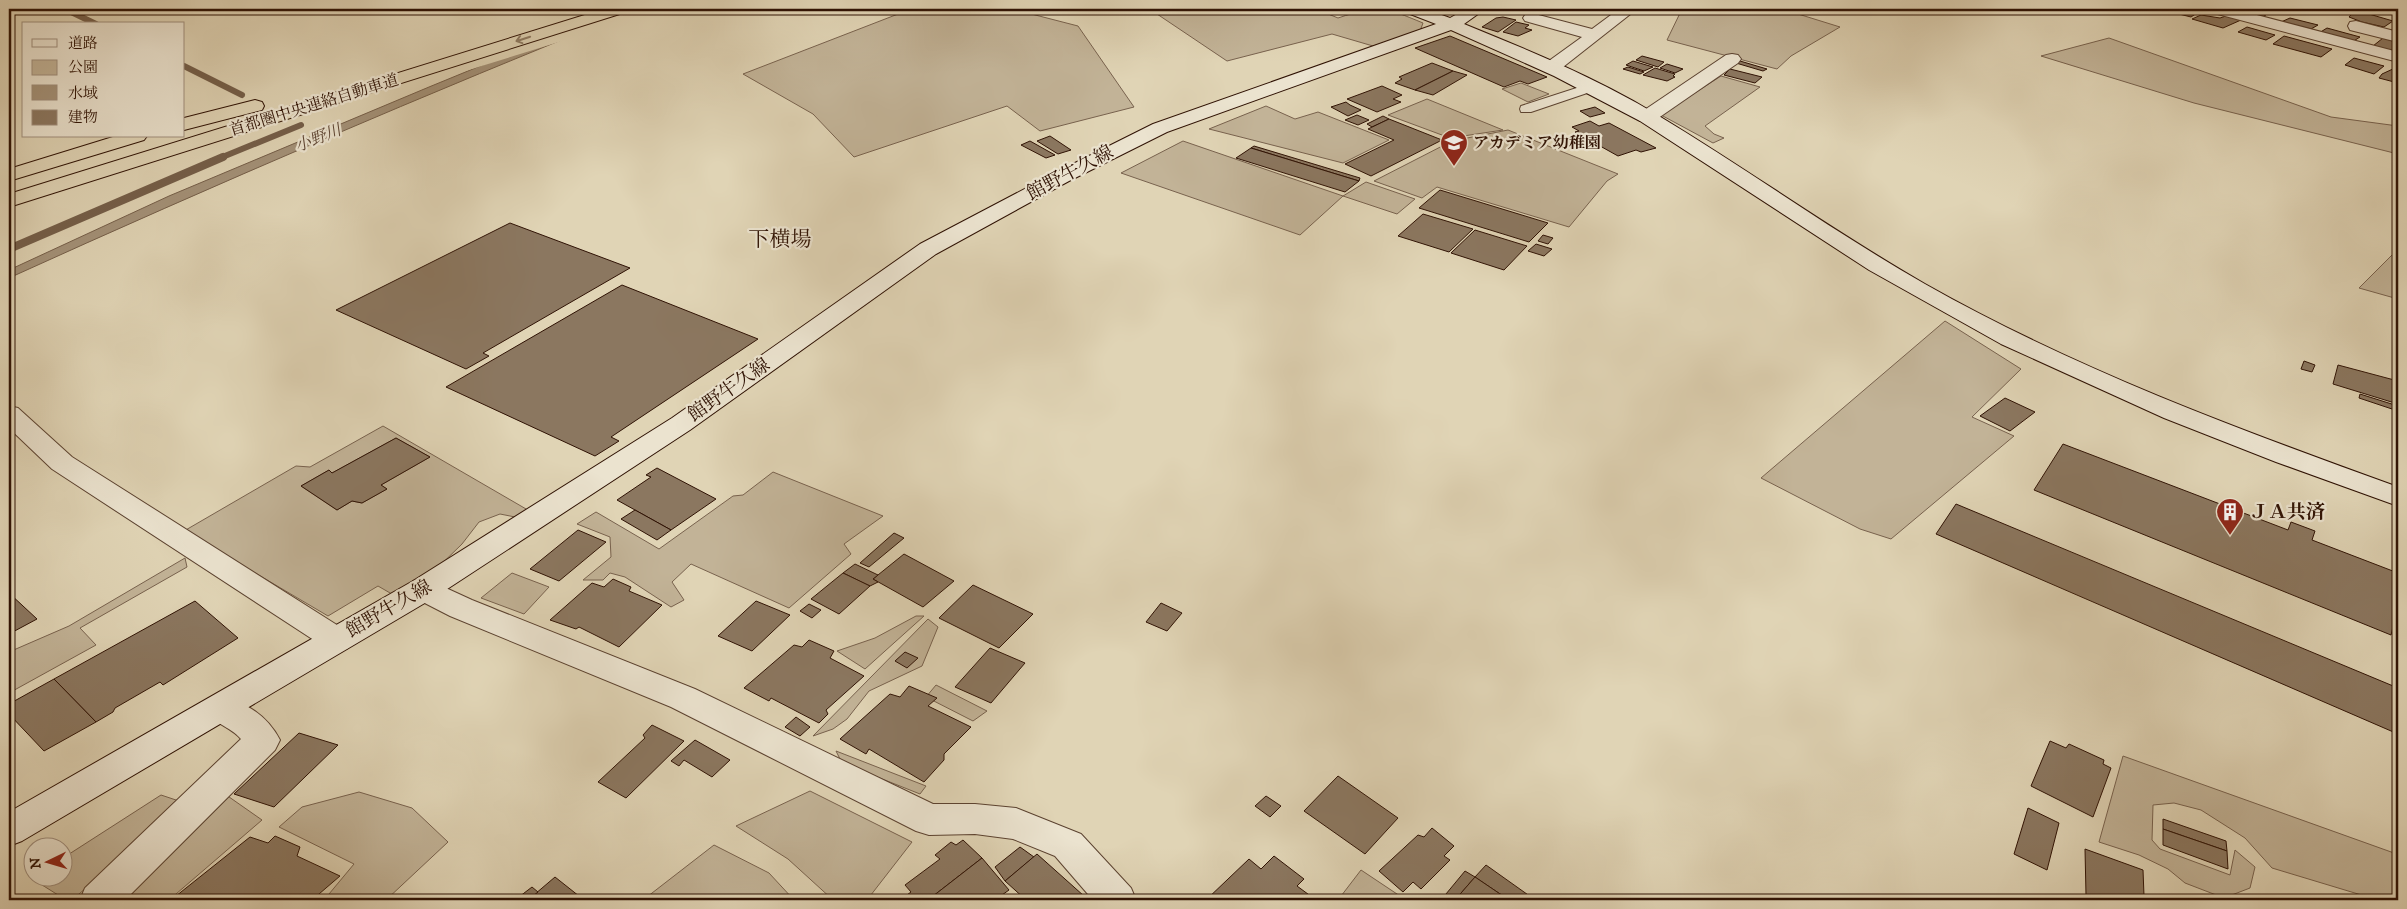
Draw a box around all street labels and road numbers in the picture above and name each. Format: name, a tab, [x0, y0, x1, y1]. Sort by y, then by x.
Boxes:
street label: 首都圏中央連絡自動車道	[227, 70, 401, 140]
street label: 館野牛久線	[1023, 141, 1117, 205]
street label: 館野牛久線	[683, 353, 775, 427]
street label: 館野牛久線	[342, 575, 436, 643]

